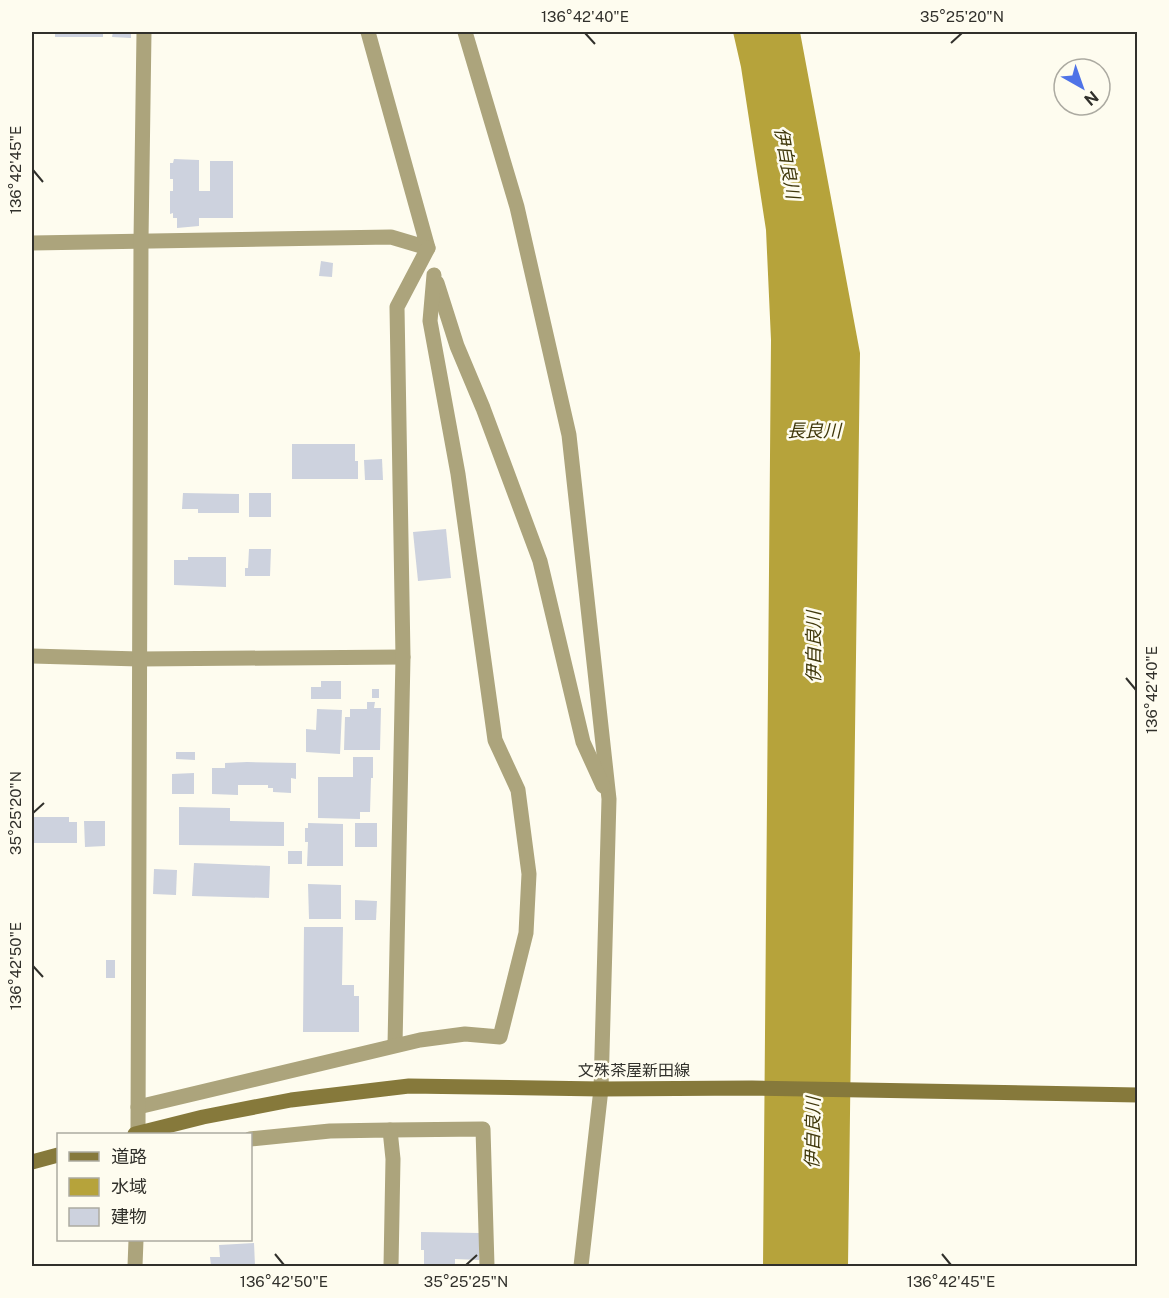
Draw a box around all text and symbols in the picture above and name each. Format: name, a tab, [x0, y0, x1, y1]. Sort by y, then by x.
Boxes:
text: 136°42'40"E	[541, 8, 629, 25]
text: 35°25'20"N	[920, 8, 1004, 25]
north arrow	[1052, 57, 1112, 117]
text: N	[1080, 87, 1102, 109]
text: 136°42'45"E	[7, 126, 24, 214]
water label: 伊自良川	[771, 126, 804, 202]
water label: 長良川	[787, 420, 843, 441]
water label: 伊自良川	[803, 609, 824, 683]
text: 136°42'40"E	[1143, 646, 1160, 734]
text: 35°25'20"N	[7, 771, 24, 855]
text: 136°42'50"E	[7, 922, 24, 1010]
street label: 文殊茶屋新田線	[578, 1061, 690, 1080]
water label: 伊自良川	[801, 1095, 824, 1169]
legend	[57, 1133, 252, 1241]
text: 道路	[111, 1146, 147, 1167]
text: 水域	[111, 1176, 147, 1197]
text: 建物	[111, 1206, 147, 1227]
text: 136°42'50"E	[240, 1273, 328, 1290]
text: 35°25'25"N	[424, 1273, 508, 1290]
text: 136°42'45"E	[907, 1273, 995, 1290]

